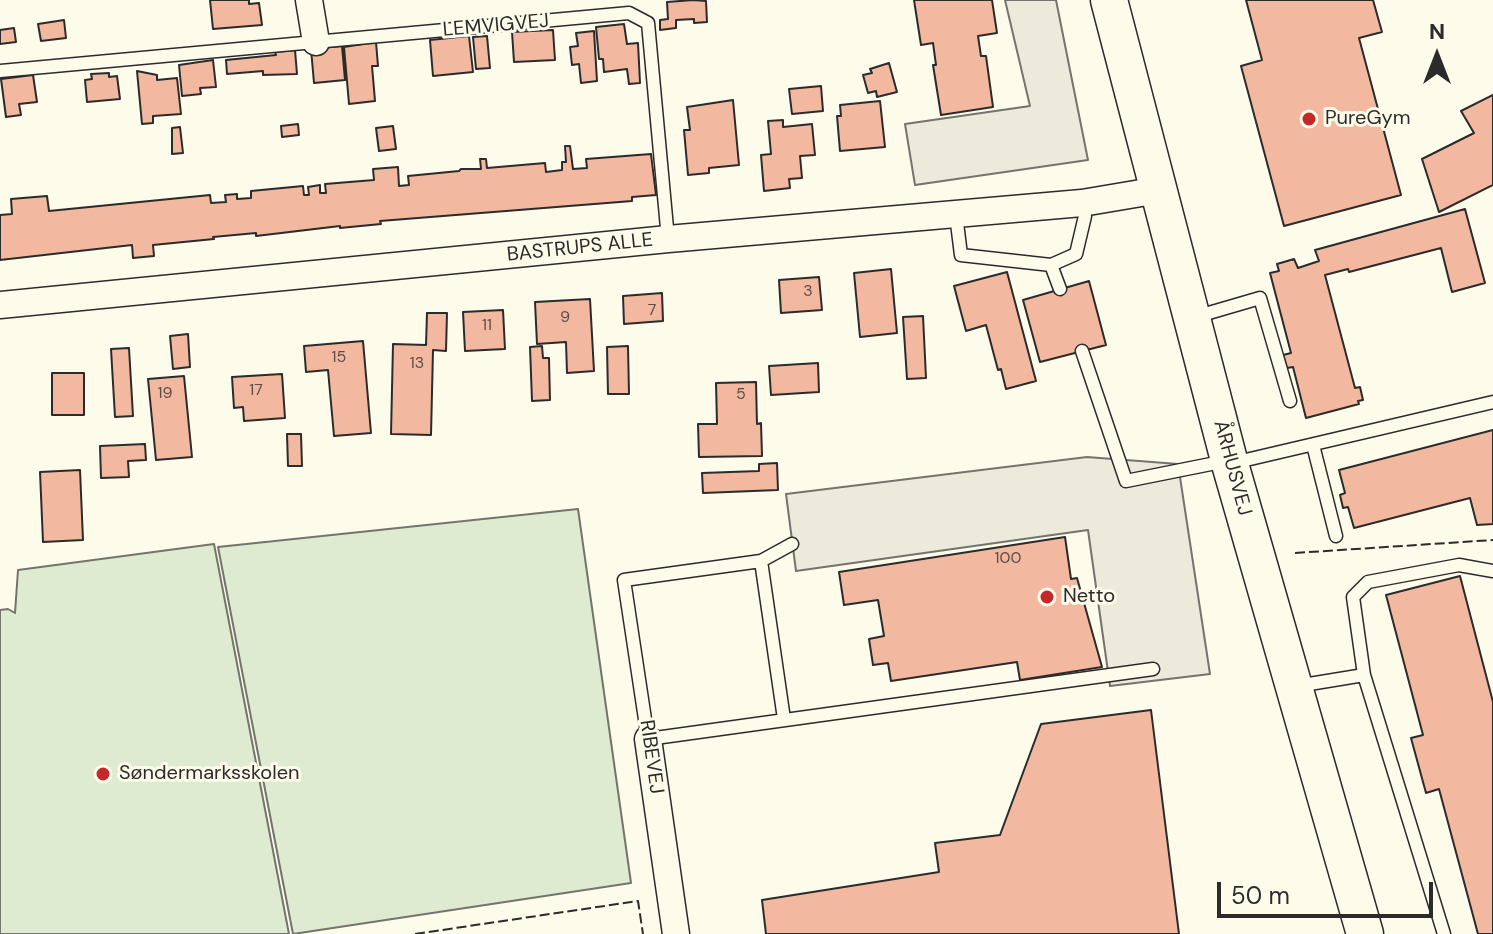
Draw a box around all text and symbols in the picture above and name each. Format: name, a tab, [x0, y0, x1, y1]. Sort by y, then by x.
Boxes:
street label: LEMVIGVEJ	[442, 9, 550, 43]
north arrow	[1397, 16, 1477, 96]
text: N	[1429, 17, 1445, 46]
place label: PureGym	[1325, 107, 1411, 131]
marker: PureGym	[1300, 110, 1318, 128]
street label: BASTRUPS ALLE	[506, 228, 654, 268]
house number: 3	[803, 282, 813, 302]
house number: 7	[648, 301, 656, 321]
house number: 9	[560, 308, 570, 328]
house number: 11	[482, 316, 492, 336]
house number: 15	[332, 348, 346, 368]
house number: 13	[410, 354, 424, 374]
house number: 17	[249, 381, 263, 401]
house number: 19	[157, 384, 173, 404]
house number: 5	[736, 385, 746, 405]
street label: ÅRHUSVEJ	[1208, 418, 1256, 518]
house number: 100	[995, 549, 1021, 569]
place label: Netto	[1063, 585, 1115, 609]
marker: Netto	[1038, 588, 1056, 606]
street label: RIBEVEJ	[634, 718, 668, 796]
place label: Søndermarksskolen	[119, 762, 300, 786]
marker: Søndermarksskolen	[94, 765, 112, 783]
scale bar	[1221, 866, 1437, 916]
text: 50 m	[1231, 880, 1290, 911]

